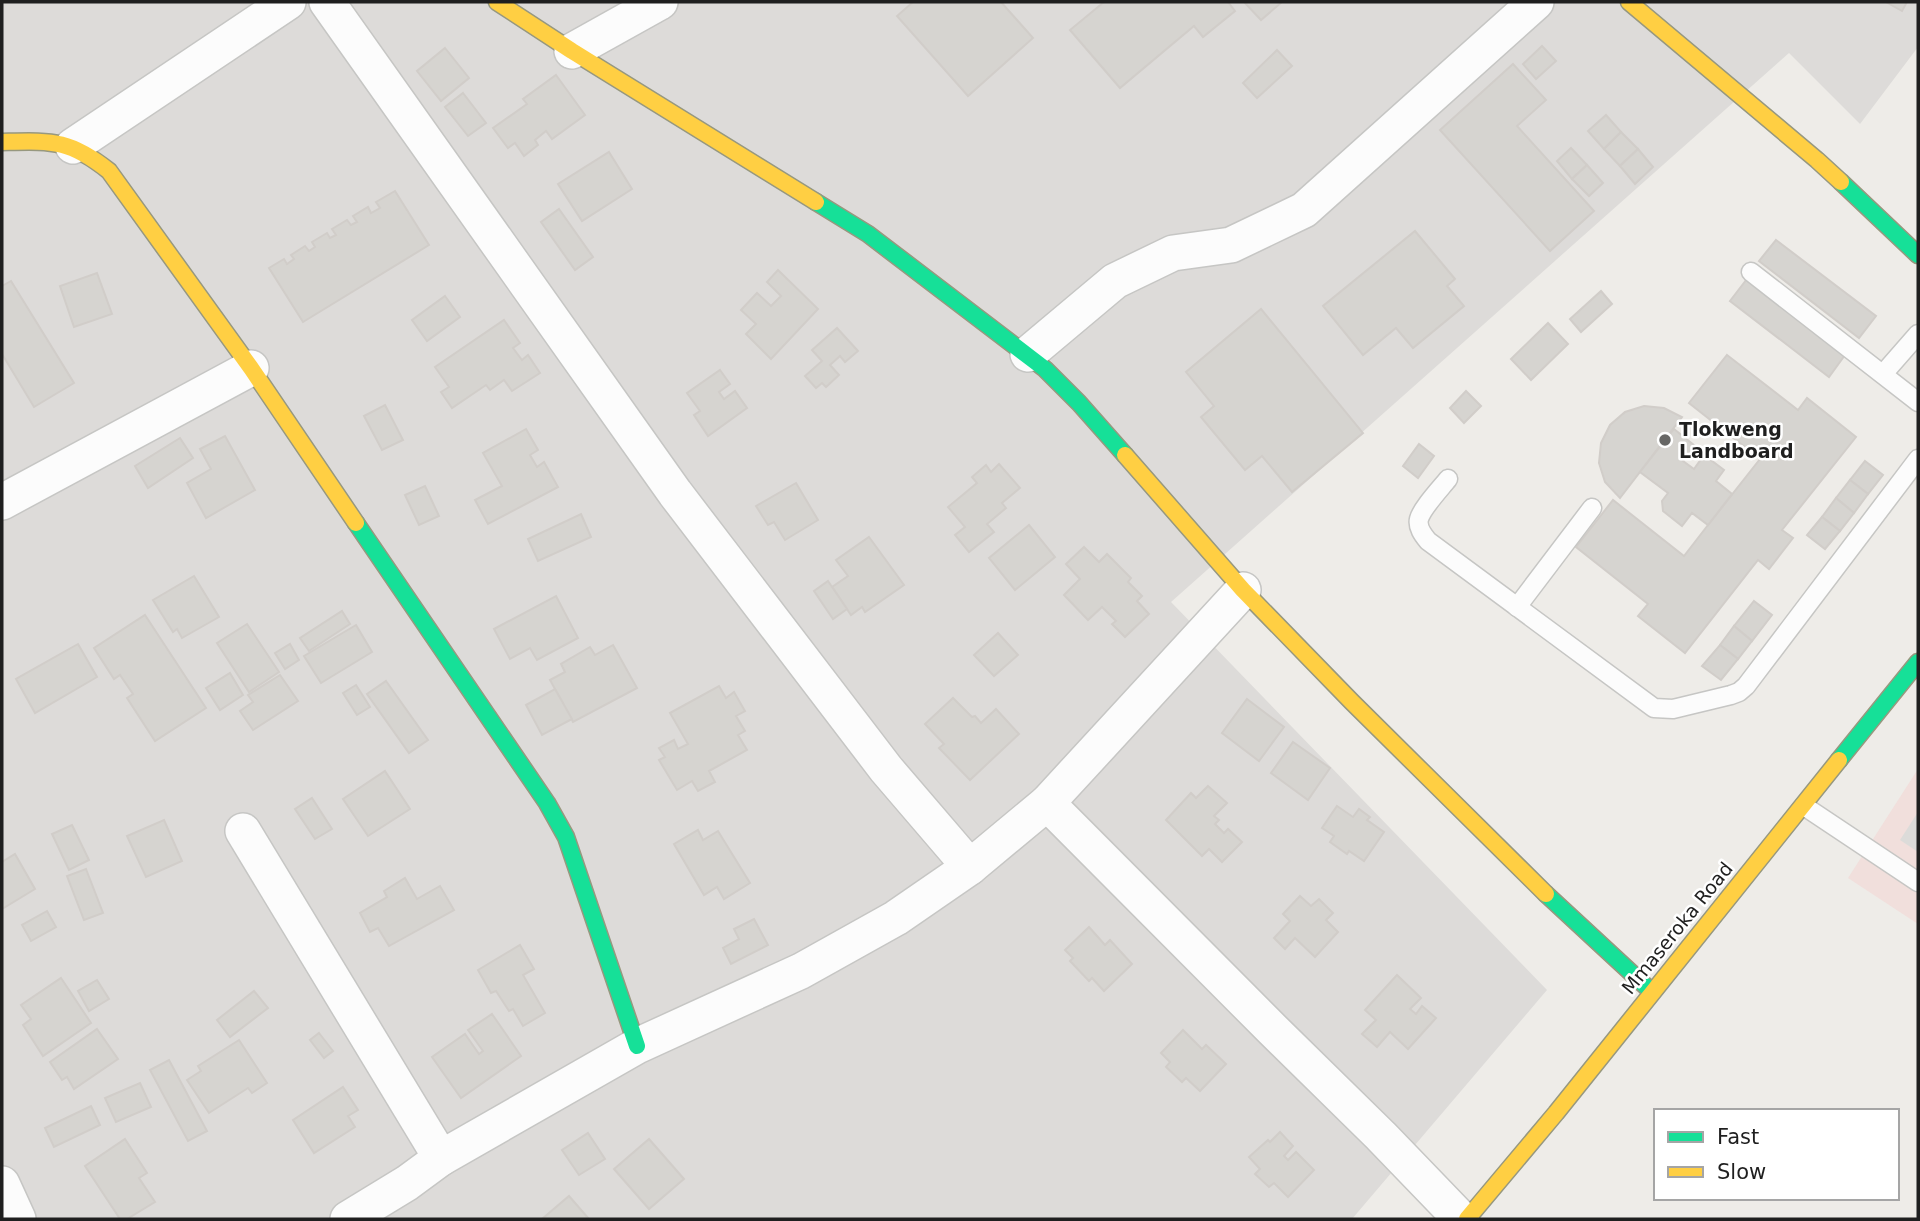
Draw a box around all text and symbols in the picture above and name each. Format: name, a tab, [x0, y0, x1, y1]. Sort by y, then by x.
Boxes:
place label: Tlokweng Landboard	[1679, 418, 1794, 462]
marker: Tlokweng Landboard	[1657, 432, 1673, 448]
street label: Mmaseroka Road	[1617, 858, 1737, 998]
legend	[1654, 1109, 1899, 1200]
text: Fast	[1717, 1125, 1759, 1149]
text: Slow	[1717, 1160, 1766, 1184]

